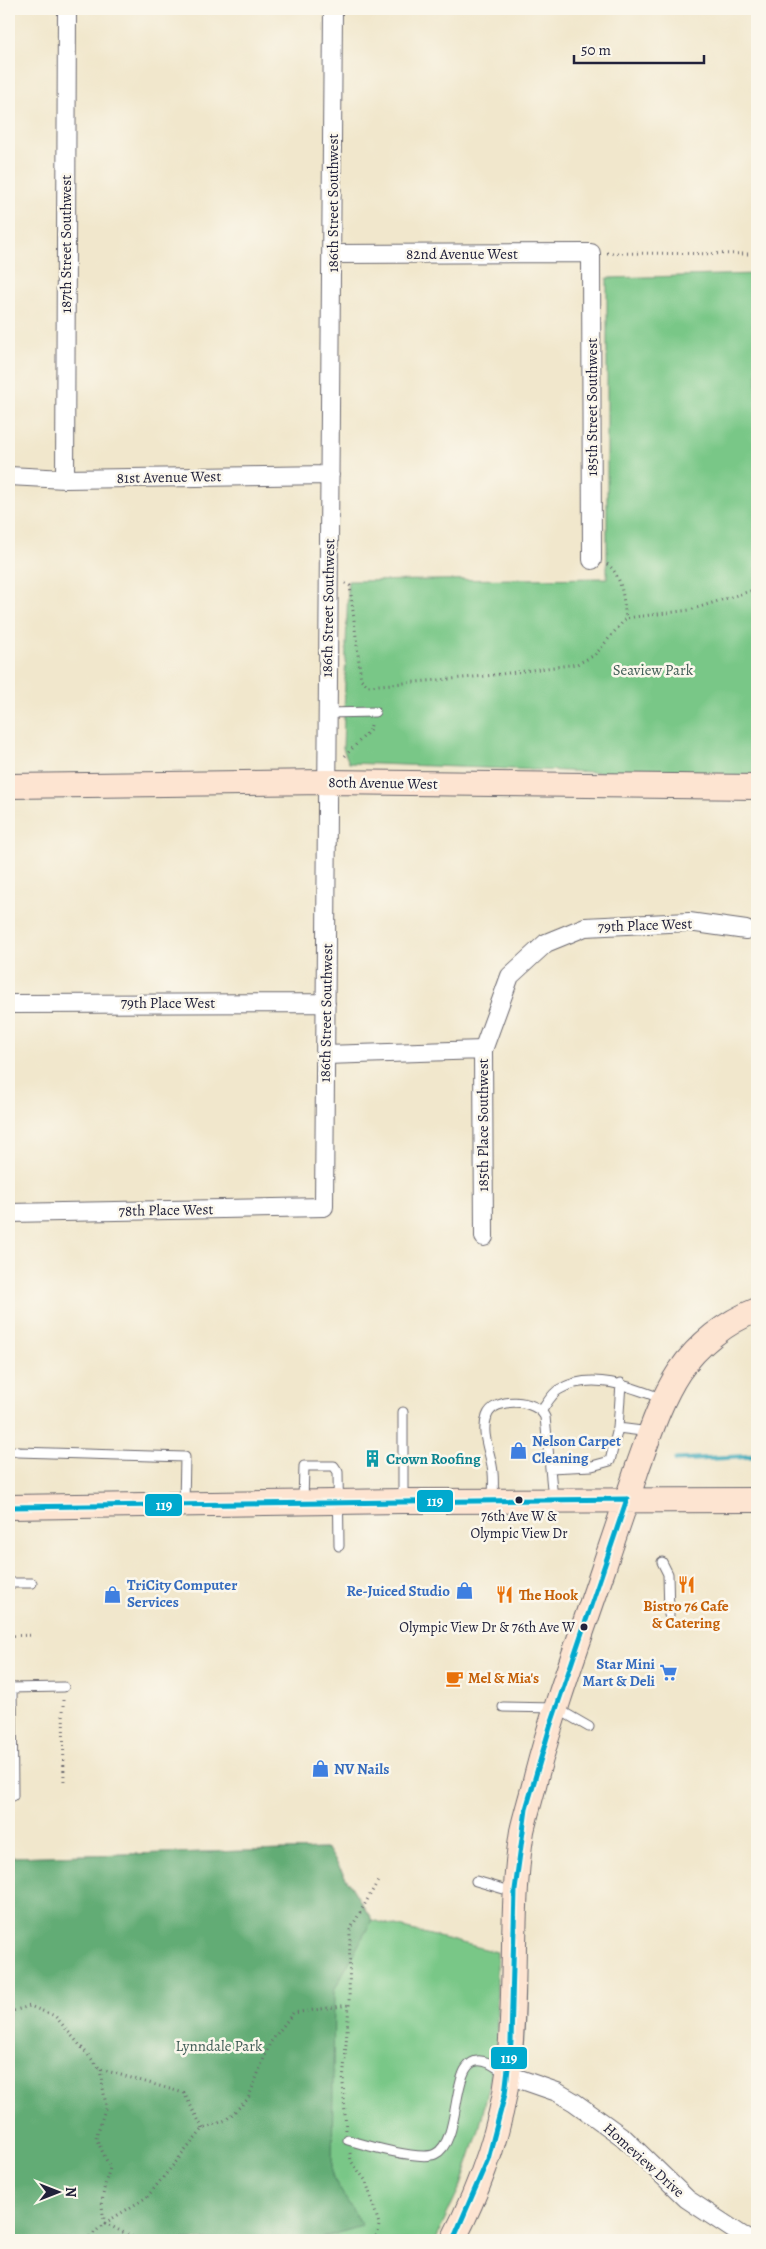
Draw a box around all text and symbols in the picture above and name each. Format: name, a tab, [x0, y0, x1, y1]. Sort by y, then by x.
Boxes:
scale bar	[574, 32, 704, 64]
text: 50 m	[581, 40, 611, 60]
street label: 186th Street Southwest	[323, 133, 343, 273]
street label: 187th Street Southwest	[56, 175, 76, 313]
street label: 82nd Avenue West	[406, 244, 518, 264]
street label: 185th Street Southwest	[582, 338, 602, 476]
street label: 81st Avenue West	[117, 466, 221, 488]
street label: 186th Street Southwest	[317, 538, 339, 678]
park label: Seaview Park	[613, 660, 694, 680]
street label: 80th Avenue West	[328, 772, 438, 794]
street label: 79th Place West	[598, 913, 693, 937]
street label: 186th Street Southwest	[315, 943, 337, 1083]
street label: 79th Place West	[121, 993, 215, 1013]
street label: 185th Place Southwest	[473, 1058, 493, 1192]
street label: 78th Place West	[118, 1199, 214, 1221]
place label: Nelson Carpet Cleaning	[532, 1431, 621, 1468]
shop icon: Nelson Carpet Cleaning	[508, 1440, 528, 1460]
building icon: Crown Roofing	[362, 1449, 382, 1469]
place label: Crown Roofing	[386, 1449, 481, 1469]
line badge: 119	[416, 1489, 454, 1513]
text: 119	[427, 1492, 444, 1511]
line badge: 119	[144, 1493, 183, 1517]
marker: 76th Ave W & Olympic View Dr	[514, 1495, 524, 1505]
text: 119	[156, 1496, 173, 1515]
place label: 76th Ave W & Olympic View Dr	[470, 1507, 568, 1543]
place label: TriCity Computer Services	[127, 1575, 237, 1612]
restaurant icon: Bistro 76 Cafe & Catering	[676, 1575, 696, 1595]
place label: Re-Juiced Studio	[347, 1581, 450, 1601]
shop icon: Re-Juiced Studio	[454, 1581, 474, 1601]
shop icon: TriCity Computer Services	[103, 1584, 123, 1604]
restaurant icon: The Hook	[495, 1585, 515, 1605]
place label: The Hook	[519, 1585, 578, 1605]
place label: Bistro 76 Cafe & Catering	[643, 1596, 729, 1633]
place label: Olympic View Dr & 76th Ave W	[399, 1618, 576, 1637]
marker: Olympic View Dr & 76th Ave W	[579, 1622, 589, 1632]
place label: Star Mini Mart & Deli	[583, 1654, 656, 1691]
supermarket icon: Star Mini Mart & Deli	[659, 1663, 679, 1683]
cafe icon: Mel & Mia's	[444, 1668, 464, 1688]
place label: Mel & Mia's	[468, 1668, 539, 1688]
shop icon: NV Nails	[310, 1759, 330, 1779]
place label: NV Nails	[334, 1759, 389, 1779]
park label: Lynndale Park	[175, 2036, 263, 2056]
line badge: 119	[490, 2046, 528, 2070]
text: 119	[501, 2049, 518, 2068]
street label: Homeview Drive	[599, 2118, 689, 2202]
north arrow	[32, 2166, 82, 2216]
text: N	[61, 2187, 80, 2197]

